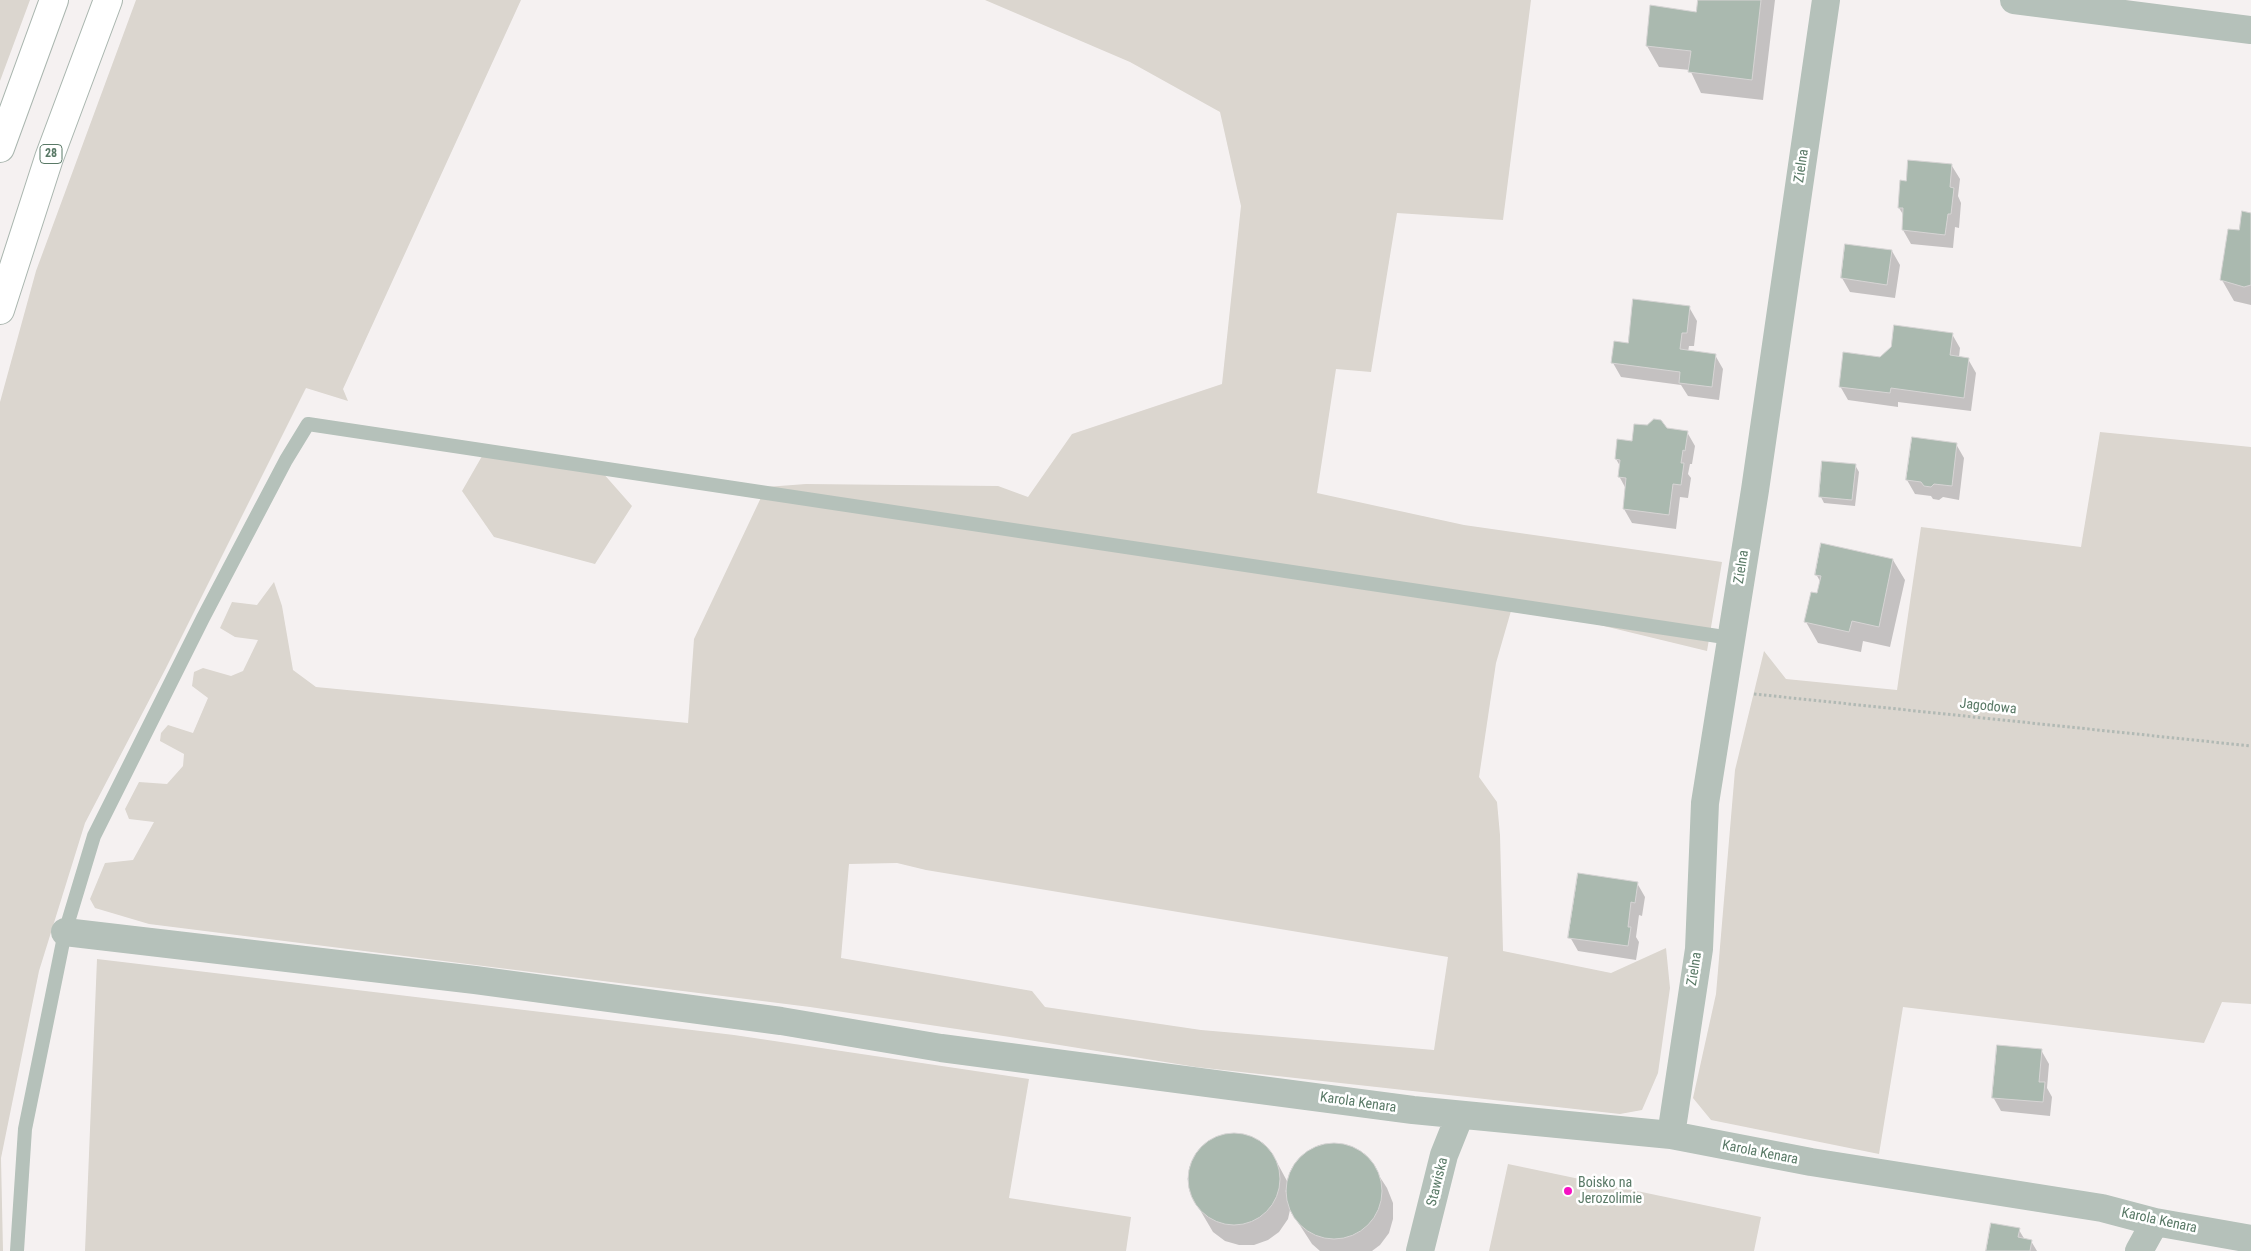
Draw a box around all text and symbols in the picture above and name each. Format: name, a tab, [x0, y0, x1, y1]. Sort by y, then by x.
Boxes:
road number: 28	[40, 144, 62, 164]
street label: Zielna	[1791, 148, 1813, 184]
street label: Zielna	[1731, 549, 1753, 585]
street label: Jagodowa	[1959, 696, 2017, 718]
street label: Zielna	[1684, 951, 1706, 987]
street label: Karola Kenara	[1319, 1089, 1397, 1117]
street label: Karola Kenara	[1721, 1137, 1799, 1169]
street label: Stawiska	[1424, 1156, 1452, 1208]
place label: Boisko na Jerozolimie	[1578, 1175, 1642, 1208]
marker: Boisko na Jerozolimie	[1562, 1185, 1574, 1197]
street label: Karola Kenara	[2120, 1205, 2198, 1237]

